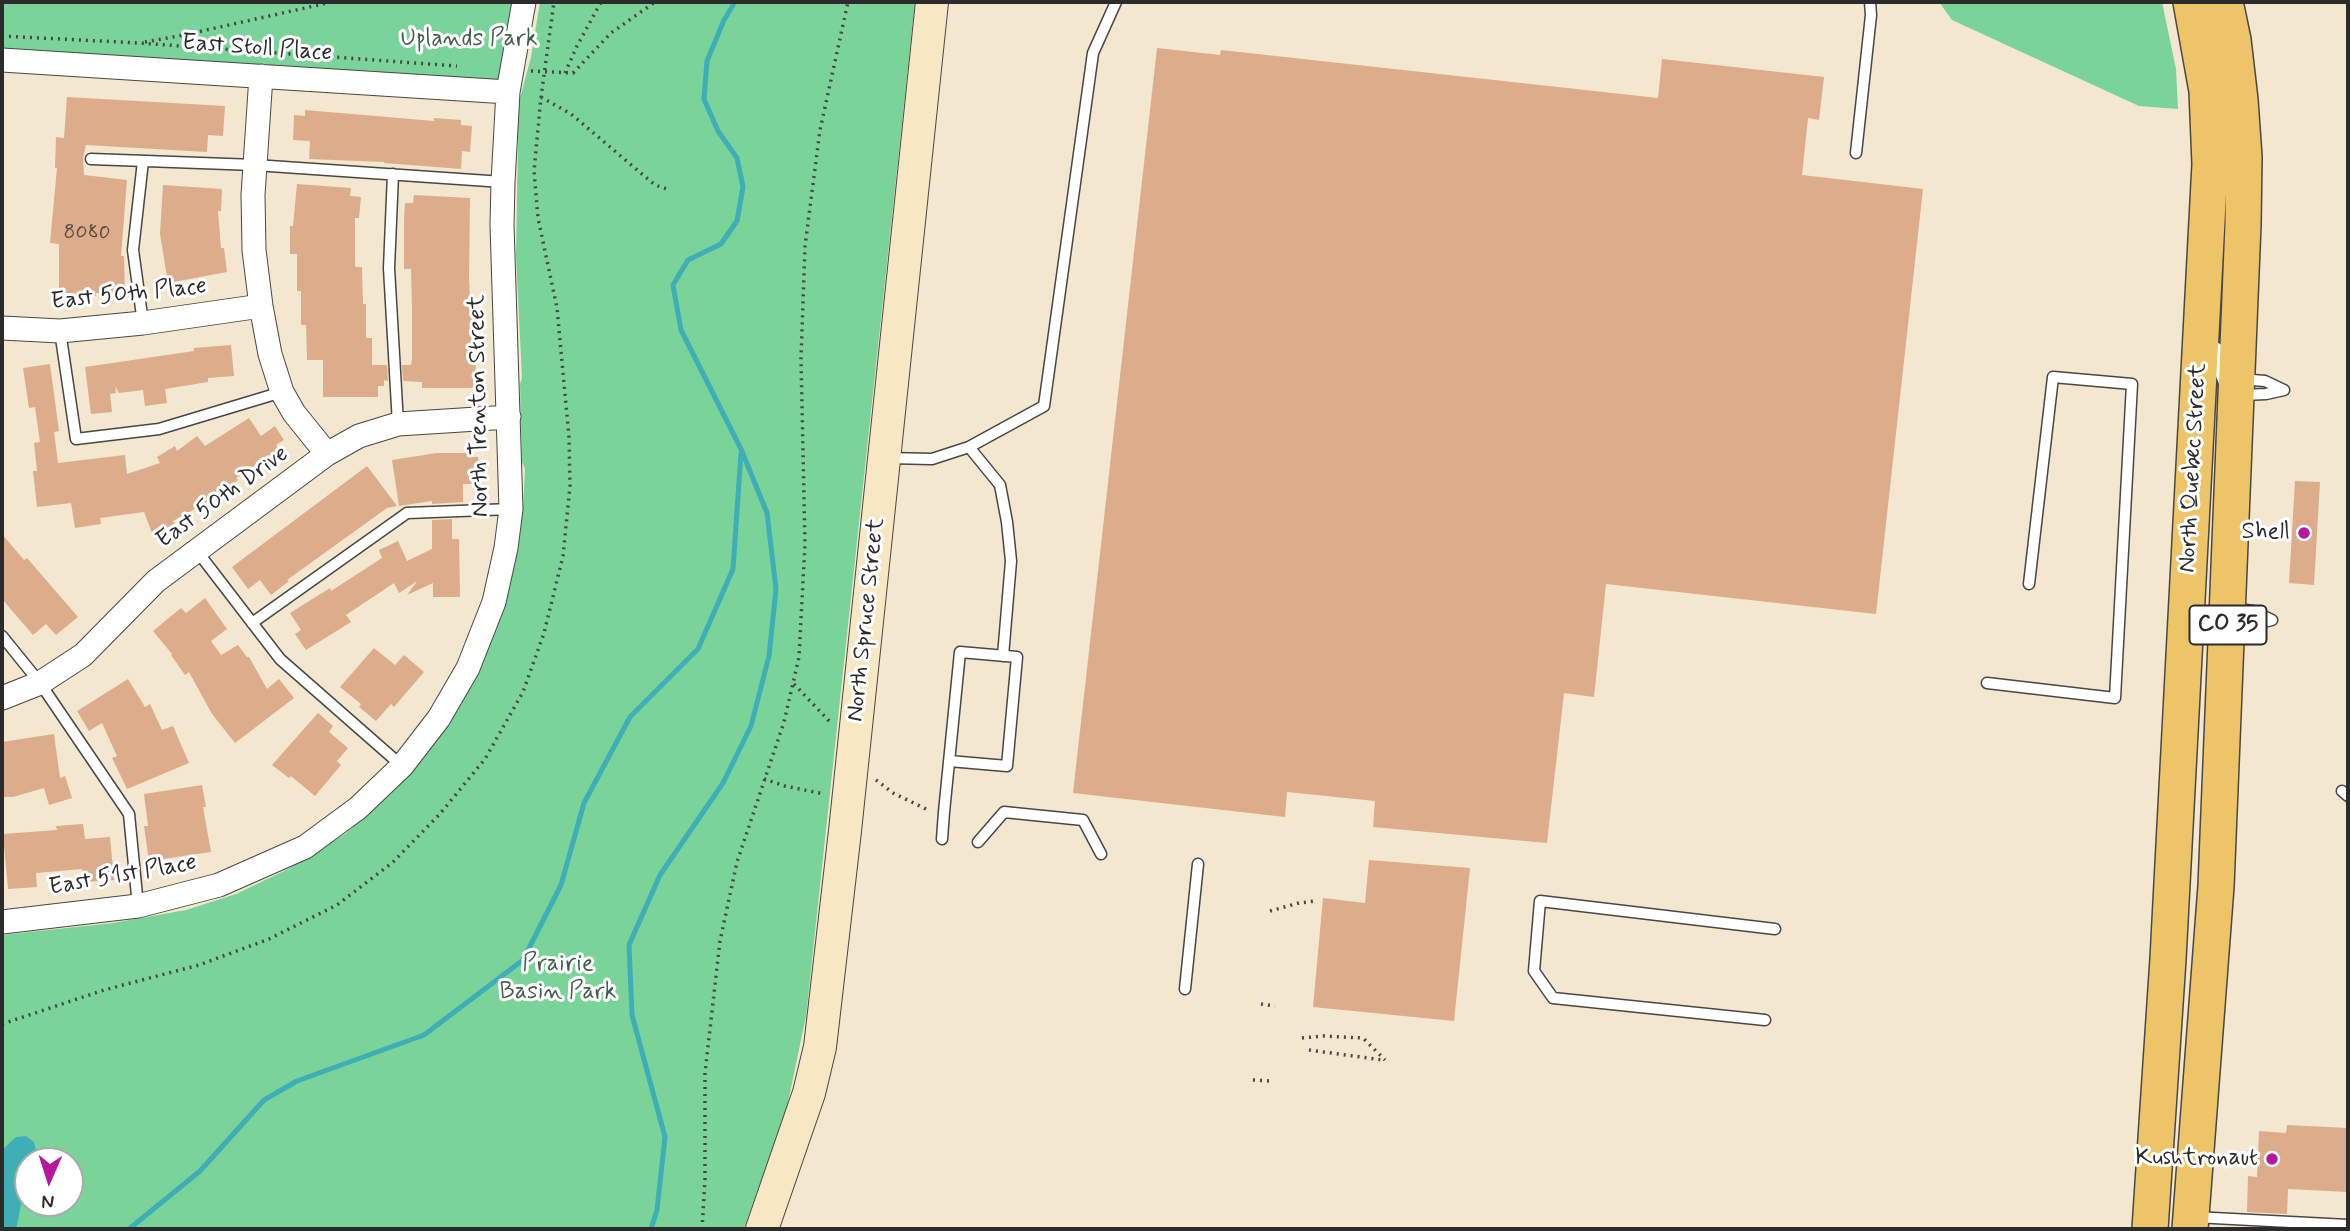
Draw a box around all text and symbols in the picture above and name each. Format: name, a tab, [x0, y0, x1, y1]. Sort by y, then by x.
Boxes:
park label: Uplands Park	[400, 26, 538, 54]
street label: East Stoll Place	[181, 29, 333, 69]
house number: 8080	[64, 221, 110, 247]
street label: East 50th Place	[50, 273, 208, 317]
street label: North Trenton Street	[464, 294, 496, 518]
street label: North Quebec Street	[2174, 363, 2214, 573]
street label: East 50th Drive	[151, 440, 295, 556]
street label: North Spruce Street	[842, 517, 892, 723]
place label: Shell	[2242, 519, 2290, 547]
marker: Shell	[2296, 525, 2312, 541]
road number: CO 35	[2190, 606, 2266, 645]
street label: East 51st Place	[47, 849, 199, 903]
park label: Prairie Basin Park	[500, 951, 616, 1007]
place label: Kushtronaut	[2135, 1145, 2258, 1173]
north arrow	[14, 1147, 84, 1217]
marker: Kushtronaut	[2264, 1151, 2280, 1167]
text: N	[41, 1189, 55, 1214]

